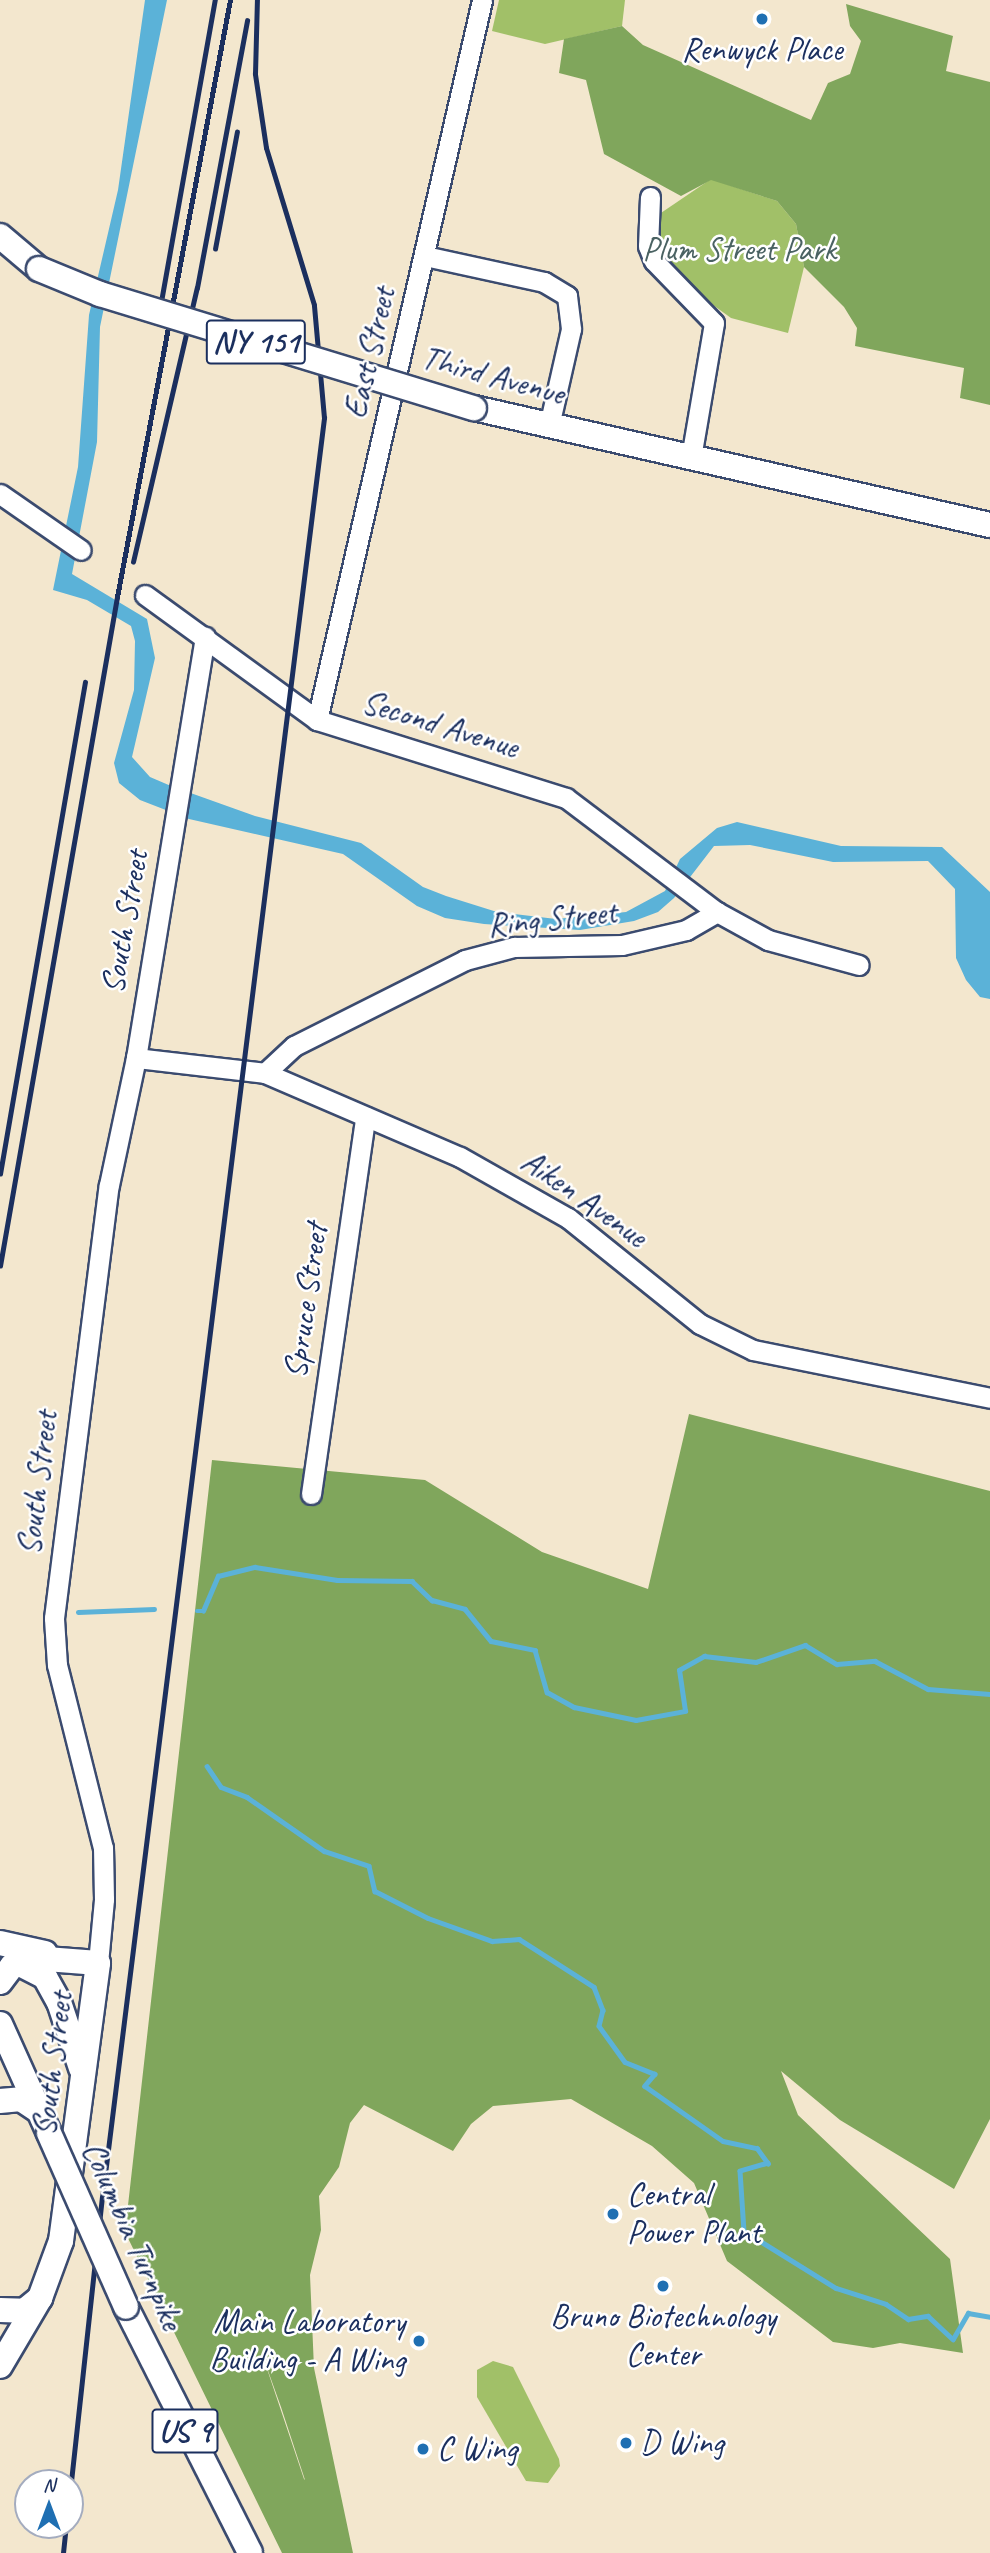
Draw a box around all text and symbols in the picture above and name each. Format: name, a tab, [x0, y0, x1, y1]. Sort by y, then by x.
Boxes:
marker: Renwyck Place	[754, 11, 770, 27]
place label: Renwyck Place	[682, 30, 842, 70]
park label: Plum Street Park	[642, 230, 836, 270]
street label: East Street	[336, 283, 404, 423]
road number: NY 151	[205, 314, 307, 370]
street label: Third Avenue	[417, 338, 569, 414]
street label: Second Avenue	[357, 683, 523, 767]
street label: South Street	[93, 847, 157, 997]
street label: Ring Street	[485, 892, 619, 946]
street label: Aiken Avenue	[514, 1141, 654, 1257]
street label: Spruce Street	[276, 1221, 336, 1381]
street label: South Street	[9, 1408, 67, 1558]
street label: South Street	[24, 1989, 82, 2139]
street label: Columbia Turnpike	[73, 2136, 191, 2336]
place label: Central Power Plant	[627, 2175, 762, 2253]
marker: Central Power Plant	[605, 2206, 621, 2222]
marker: Bruno Biotechnology Center	[655, 2278, 671, 2294]
place label: Bruno Biotechnology Center	[550, 2297, 776, 2375]
place label: Main Laboratory Building - A Wing	[209, 2302, 405, 2380]
marker: Main Laboratory Building - A Wing	[411, 2333, 427, 2349]
road number: US 9	[150, 2402, 220, 2460]
place label: D Wing	[640, 2423, 725, 2463]
place label: C Wing	[437, 2429, 518, 2469]
marker: D Wing	[618, 2435, 634, 2451]
marker: C Wing	[415, 2441, 431, 2457]
north arrow	[14, 2469, 84, 2539]
text: N	[43, 2473, 55, 2497]

